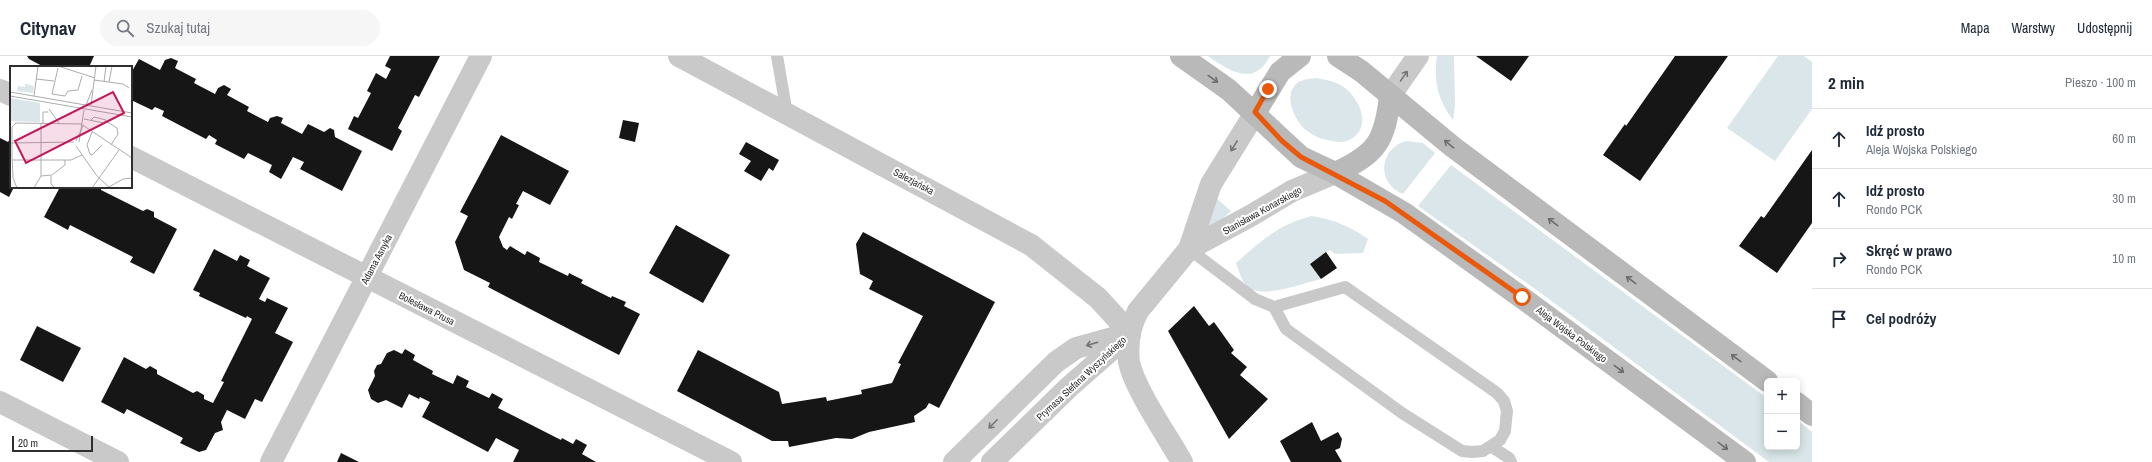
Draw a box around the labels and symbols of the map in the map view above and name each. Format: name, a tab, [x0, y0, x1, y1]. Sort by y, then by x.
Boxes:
inset map	[10, 66, 132, 188]
one-way arrow	[1400, 71, 1408, 82]
one-way arrow	[1208, 74, 1219, 83]
route end	[1259, 80, 1277, 98]
one-way arrow	[1230, 140, 1238, 152]
one-way arrow	[1444, 140, 1455, 148]
street label: Salezjańska	[891, 165, 937, 198]
street label: Stanisława Konarskiego	[1220, 183, 1304, 238]
one-way arrow	[1548, 218, 1559, 226]
street label: Adama Asnyka	[357, 232, 395, 287]
one-way arrow	[1626, 276, 1637, 284]
route start	[1513, 288, 1531, 306]
street label: Bolesława Prusa	[397, 289, 457, 328]
street label: Aleja Wojska Polskiego	[1533, 303, 1610, 366]
street label: Prymasa Stefana Wyszyńskiego	[1034, 333, 1129, 423]
one-way arrow	[1086, 341, 1099, 348]
one-way arrow	[1730, 354, 1741, 362]
one-way arrow	[1613, 365, 1624, 373]
one-way arrow	[988, 419, 998, 429]
scale bar	[12, 434, 93, 453]
one-way arrow	[1718, 442, 1729, 450]

